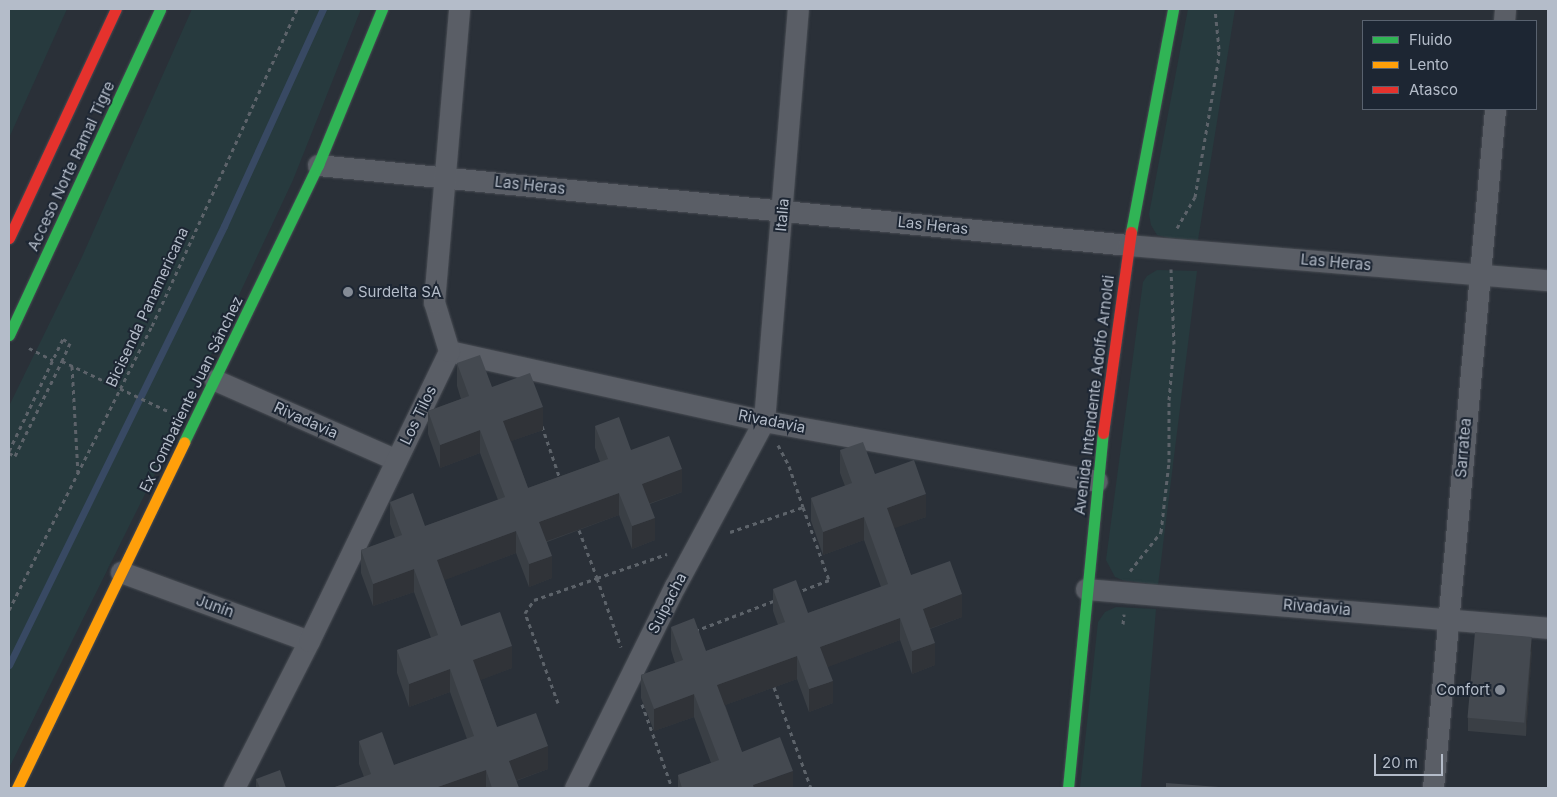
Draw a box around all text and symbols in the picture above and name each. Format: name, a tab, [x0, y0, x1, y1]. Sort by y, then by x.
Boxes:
legend	[1362, 20, 1537, 110]
text: Fluido	[1409, 30, 1452, 49]
text: Lento	[1409, 55, 1449, 74]
street label: Acceso Norte Ramal Tigre	[24, 78, 118, 254]
text: Atasco	[1409, 80, 1458, 99]
street label: Las Heras	[494, 172, 566, 198]
street label: Italia	[772, 198, 792, 232]
street label: Las Heras	[897, 212, 969, 238]
street label: Bicisenda Panamericana	[102, 224, 192, 390]
street label: Las Heras	[1300, 250, 1372, 274]
street label: Avenida Intendente Adolfo Arnoldi	[1070, 274, 1118, 516]
place label: Surdelta SA	[358, 283, 441, 301]
marker: Surdelta SA	[342, 286, 354, 298]
street label: Ex Combatiente Juan Sánchez	[136, 293, 246, 495]
street label: Los Tilos	[396, 383, 440, 447]
street label: Rivadavia	[271, 398, 341, 442]
street label: Rivadavia	[737, 406, 807, 436]
street label: Sarratea	[1451, 417, 1475, 479]
street label: Suipacha	[644, 570, 690, 636]
street label: Junín	[194, 591, 236, 621]
street label: Rivadavia	[1282, 595, 1352, 619]
place label: Confort	[1436, 681, 1490, 699]
marker: Confort	[1494, 684, 1506, 696]
scale bar	[1377, 744, 1446, 776]
text: 20 m	[1382, 753, 1418, 772]

